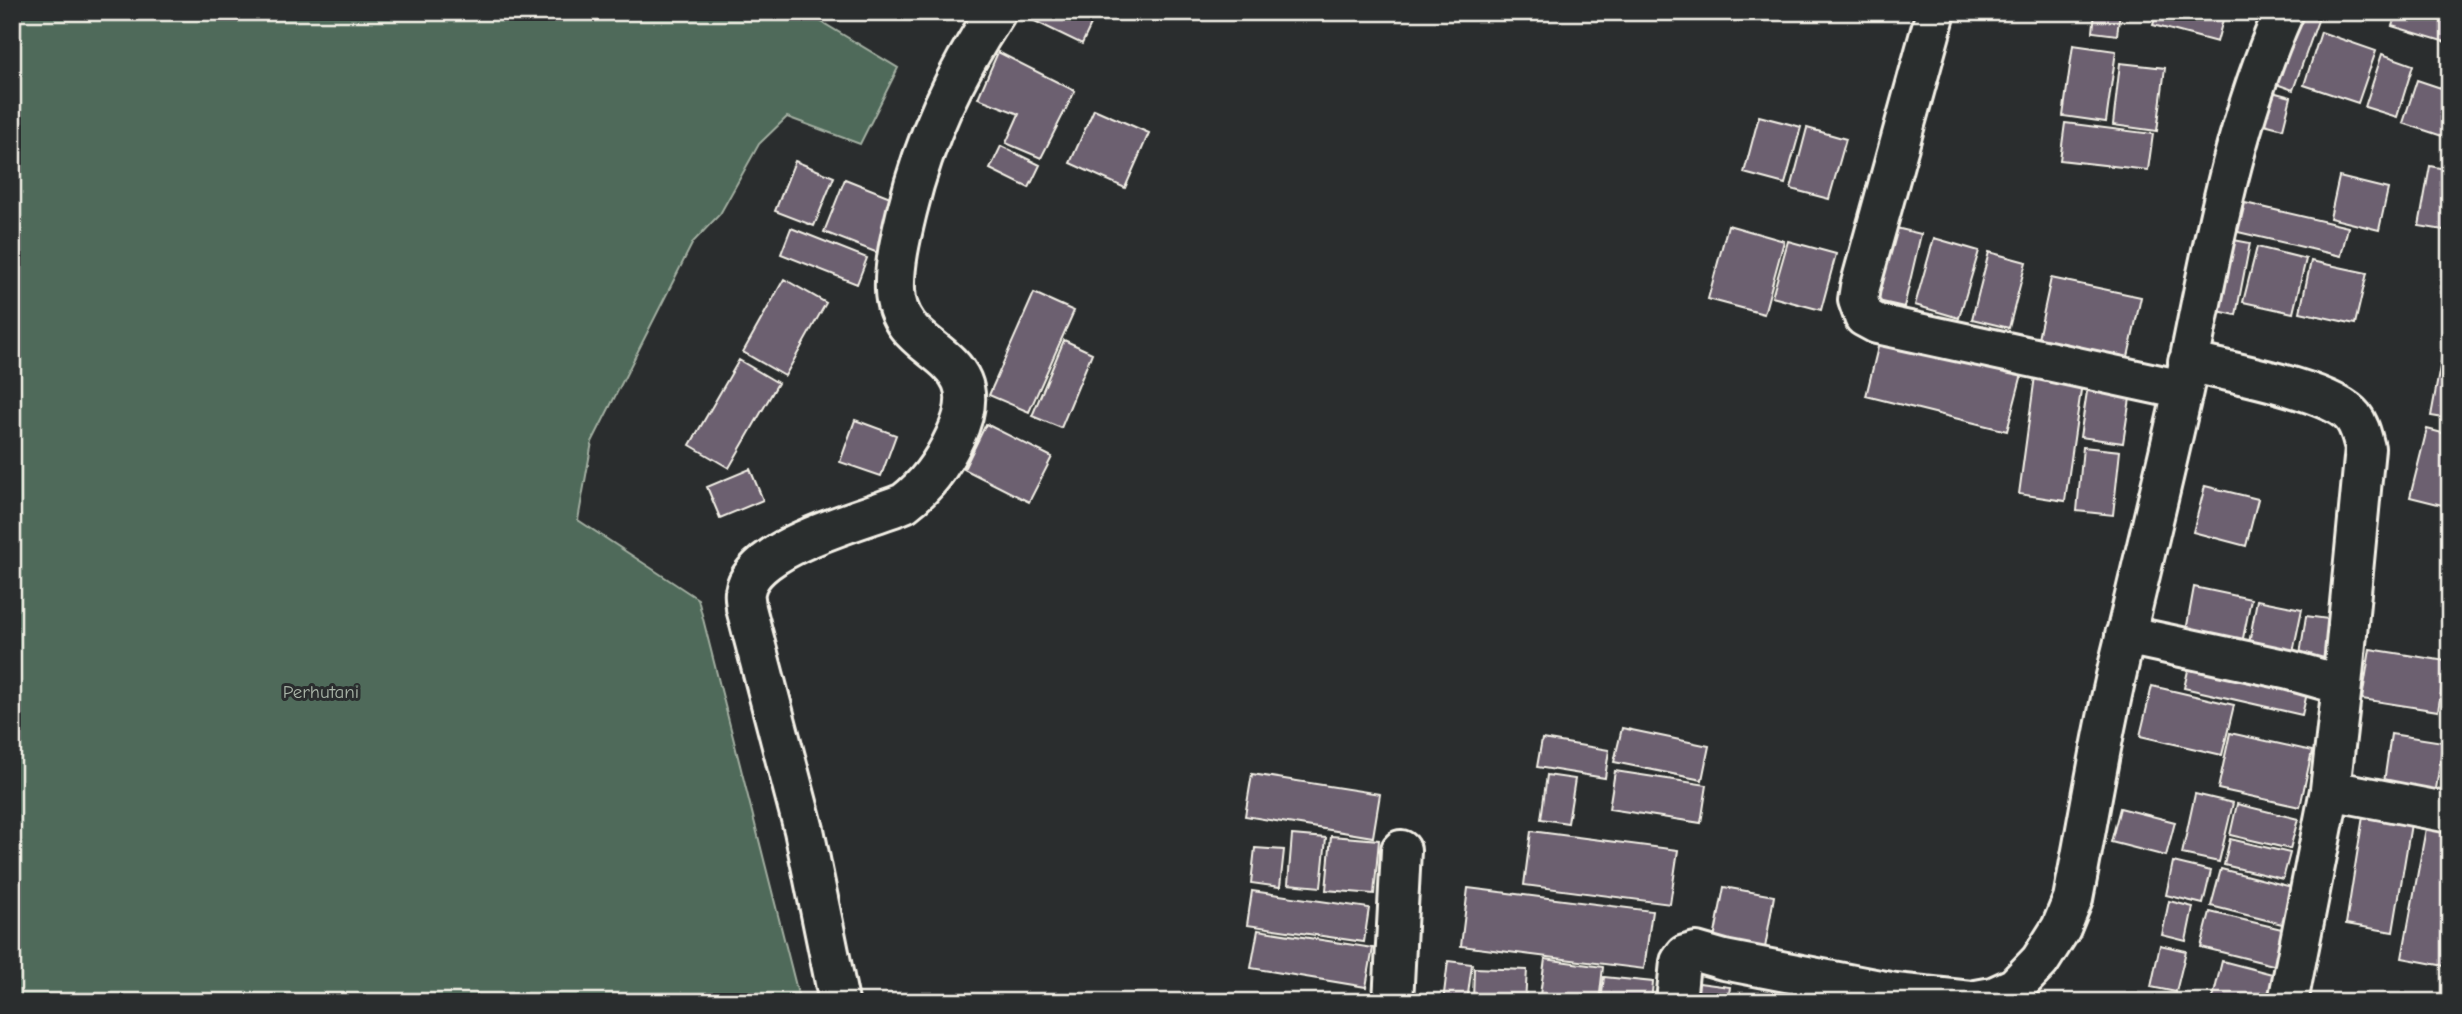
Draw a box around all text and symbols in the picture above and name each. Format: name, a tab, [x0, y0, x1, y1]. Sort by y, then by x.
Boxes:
park label: Perhutani	[283, 681, 359, 703]

